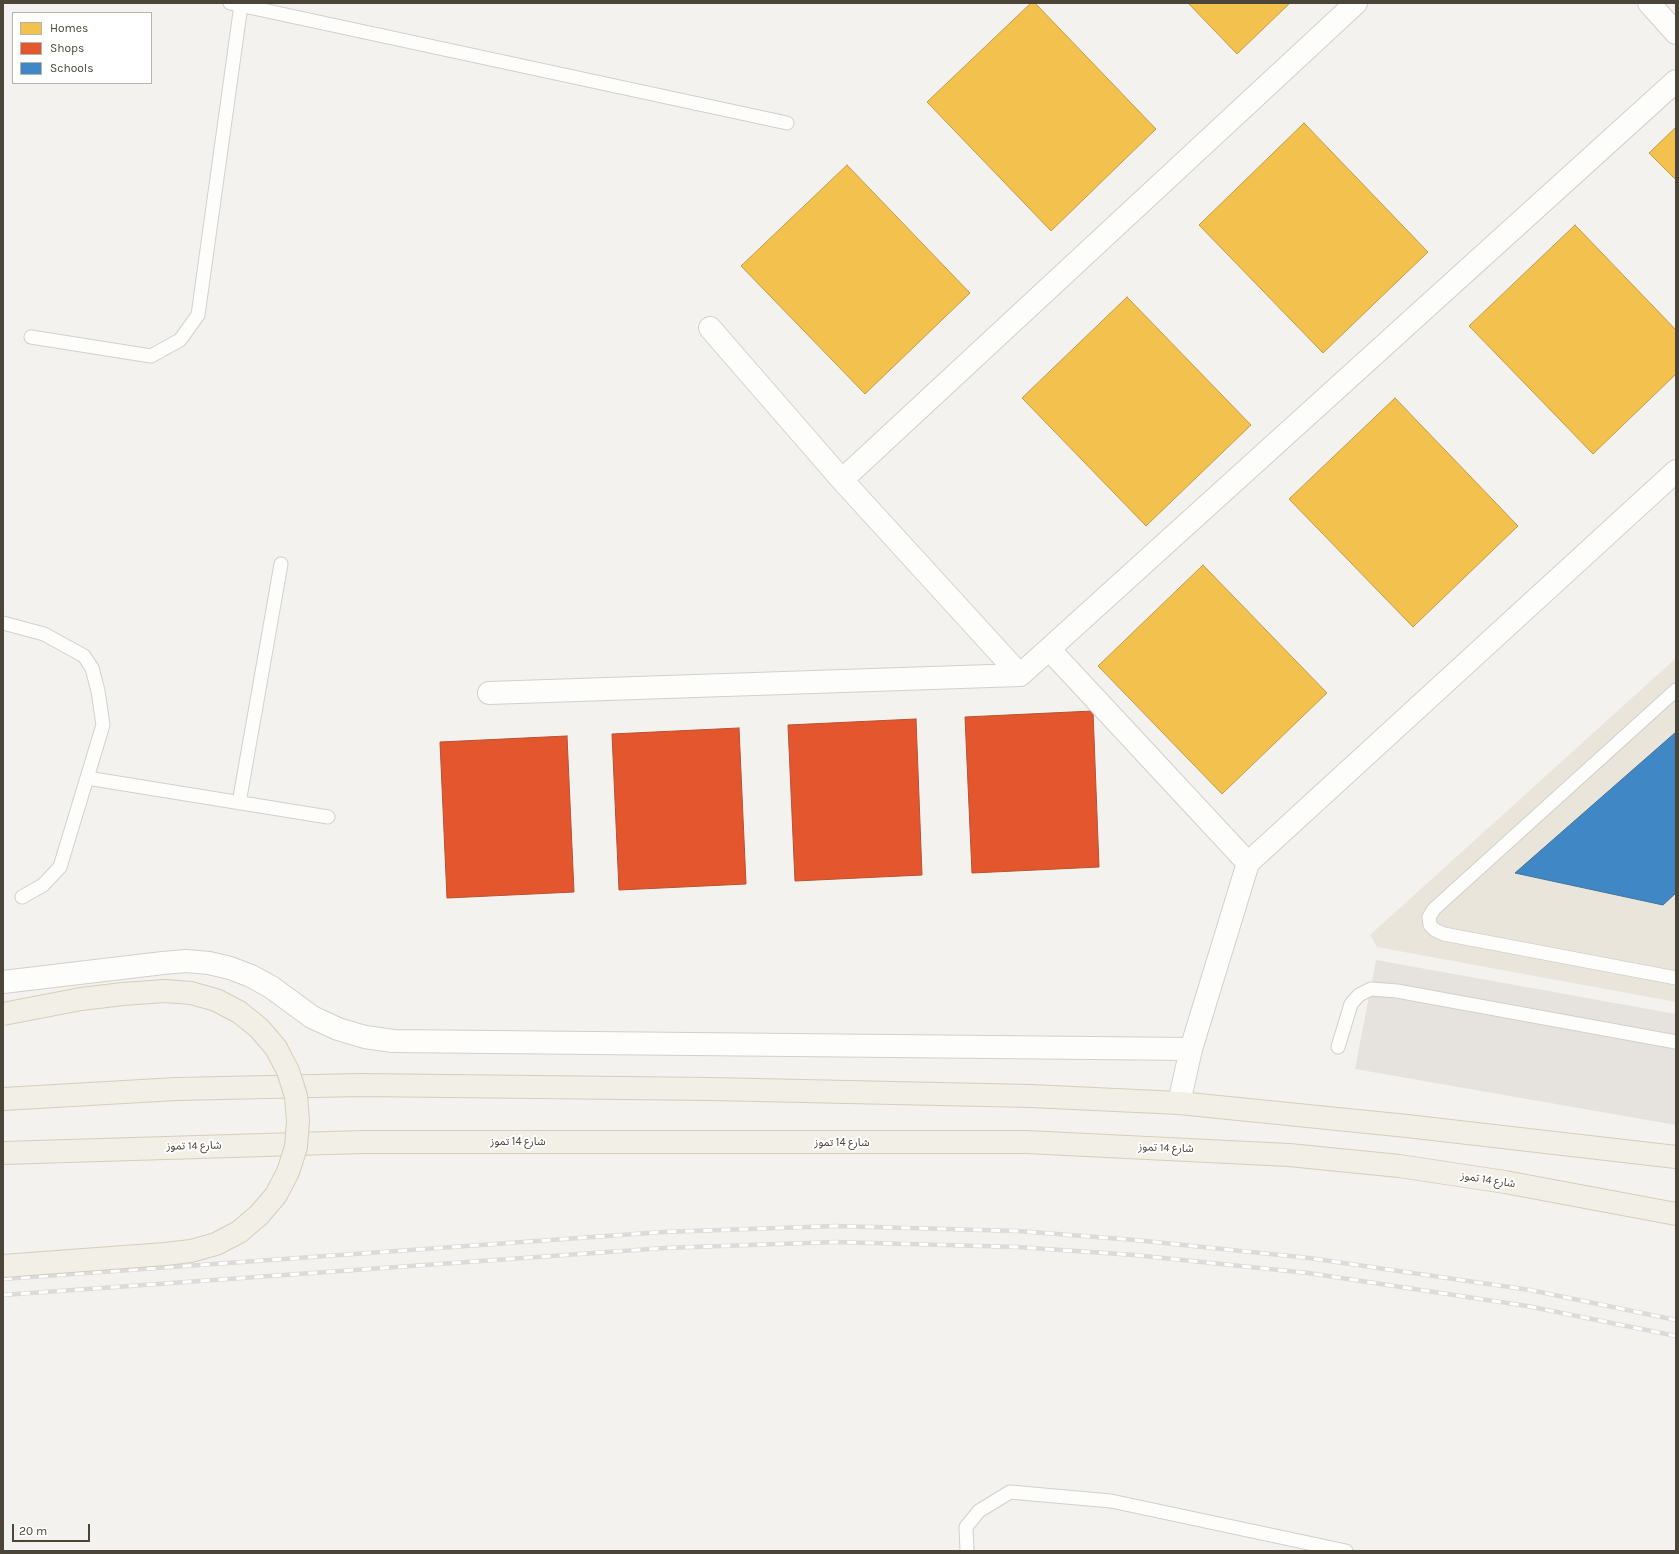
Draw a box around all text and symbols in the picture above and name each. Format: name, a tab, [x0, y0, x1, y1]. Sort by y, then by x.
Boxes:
legend	[12, 12, 152, 84]
text: Homes	[50, 21, 88, 35]
text: Shops	[50, 41, 84, 55]
text: Schools	[50, 61, 93, 75]
street label: شارع 14 تموز	[490, 1135, 546, 1149]
street label: شارع 14 تموز	[814, 1136, 870, 1150]
street label: شارع 14 تموز	[166, 1139, 222, 1153]
street label: شارع 14 تموز	[1138, 1140, 1194, 1156]
street label: شارع 14 تموز	[1460, 1169, 1516, 1191]
scale bar	[14, 1516, 92, 1542]
text: 20 m	[19, 1524, 47, 1538]

